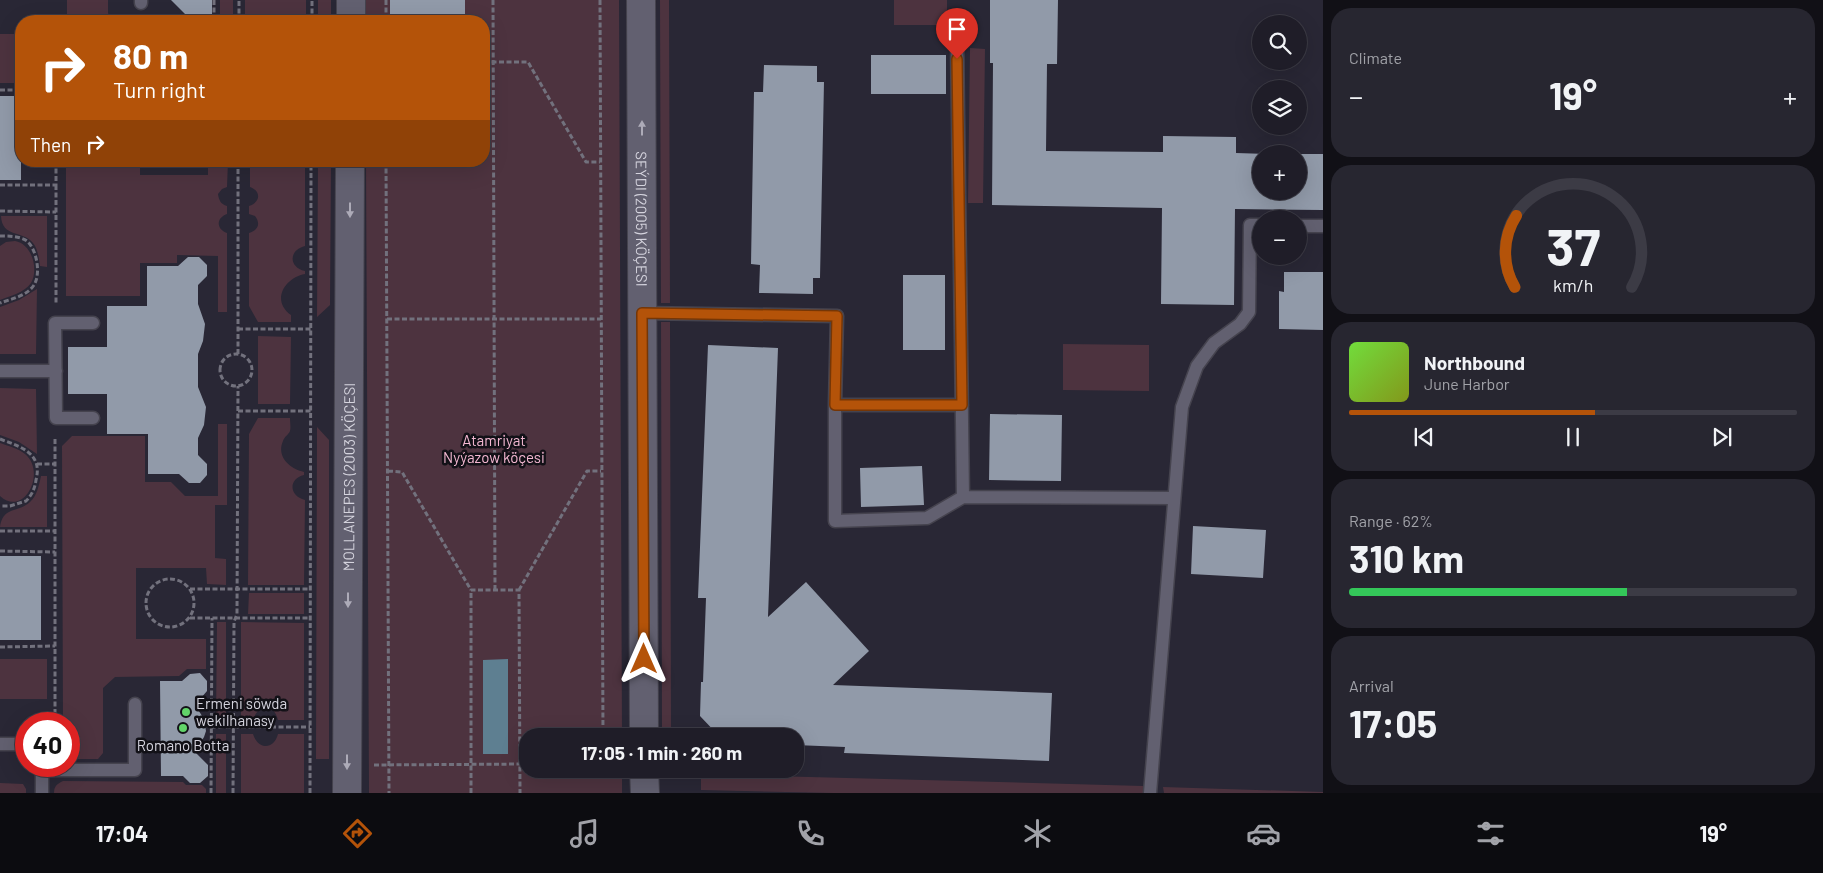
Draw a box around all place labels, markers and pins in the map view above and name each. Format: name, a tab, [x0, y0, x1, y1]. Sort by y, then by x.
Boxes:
pin	[936, 8, 978, 59]
place label: Ermeni söwda wekilhanasy	[196, 694, 287, 729]
marker: Ermeni söwda wekilhanasy	[180, 706, 192, 718]
marker: Romano Botta	[177, 722, 189, 734]
place label: Romano Botta	[137, 736, 229, 754]

